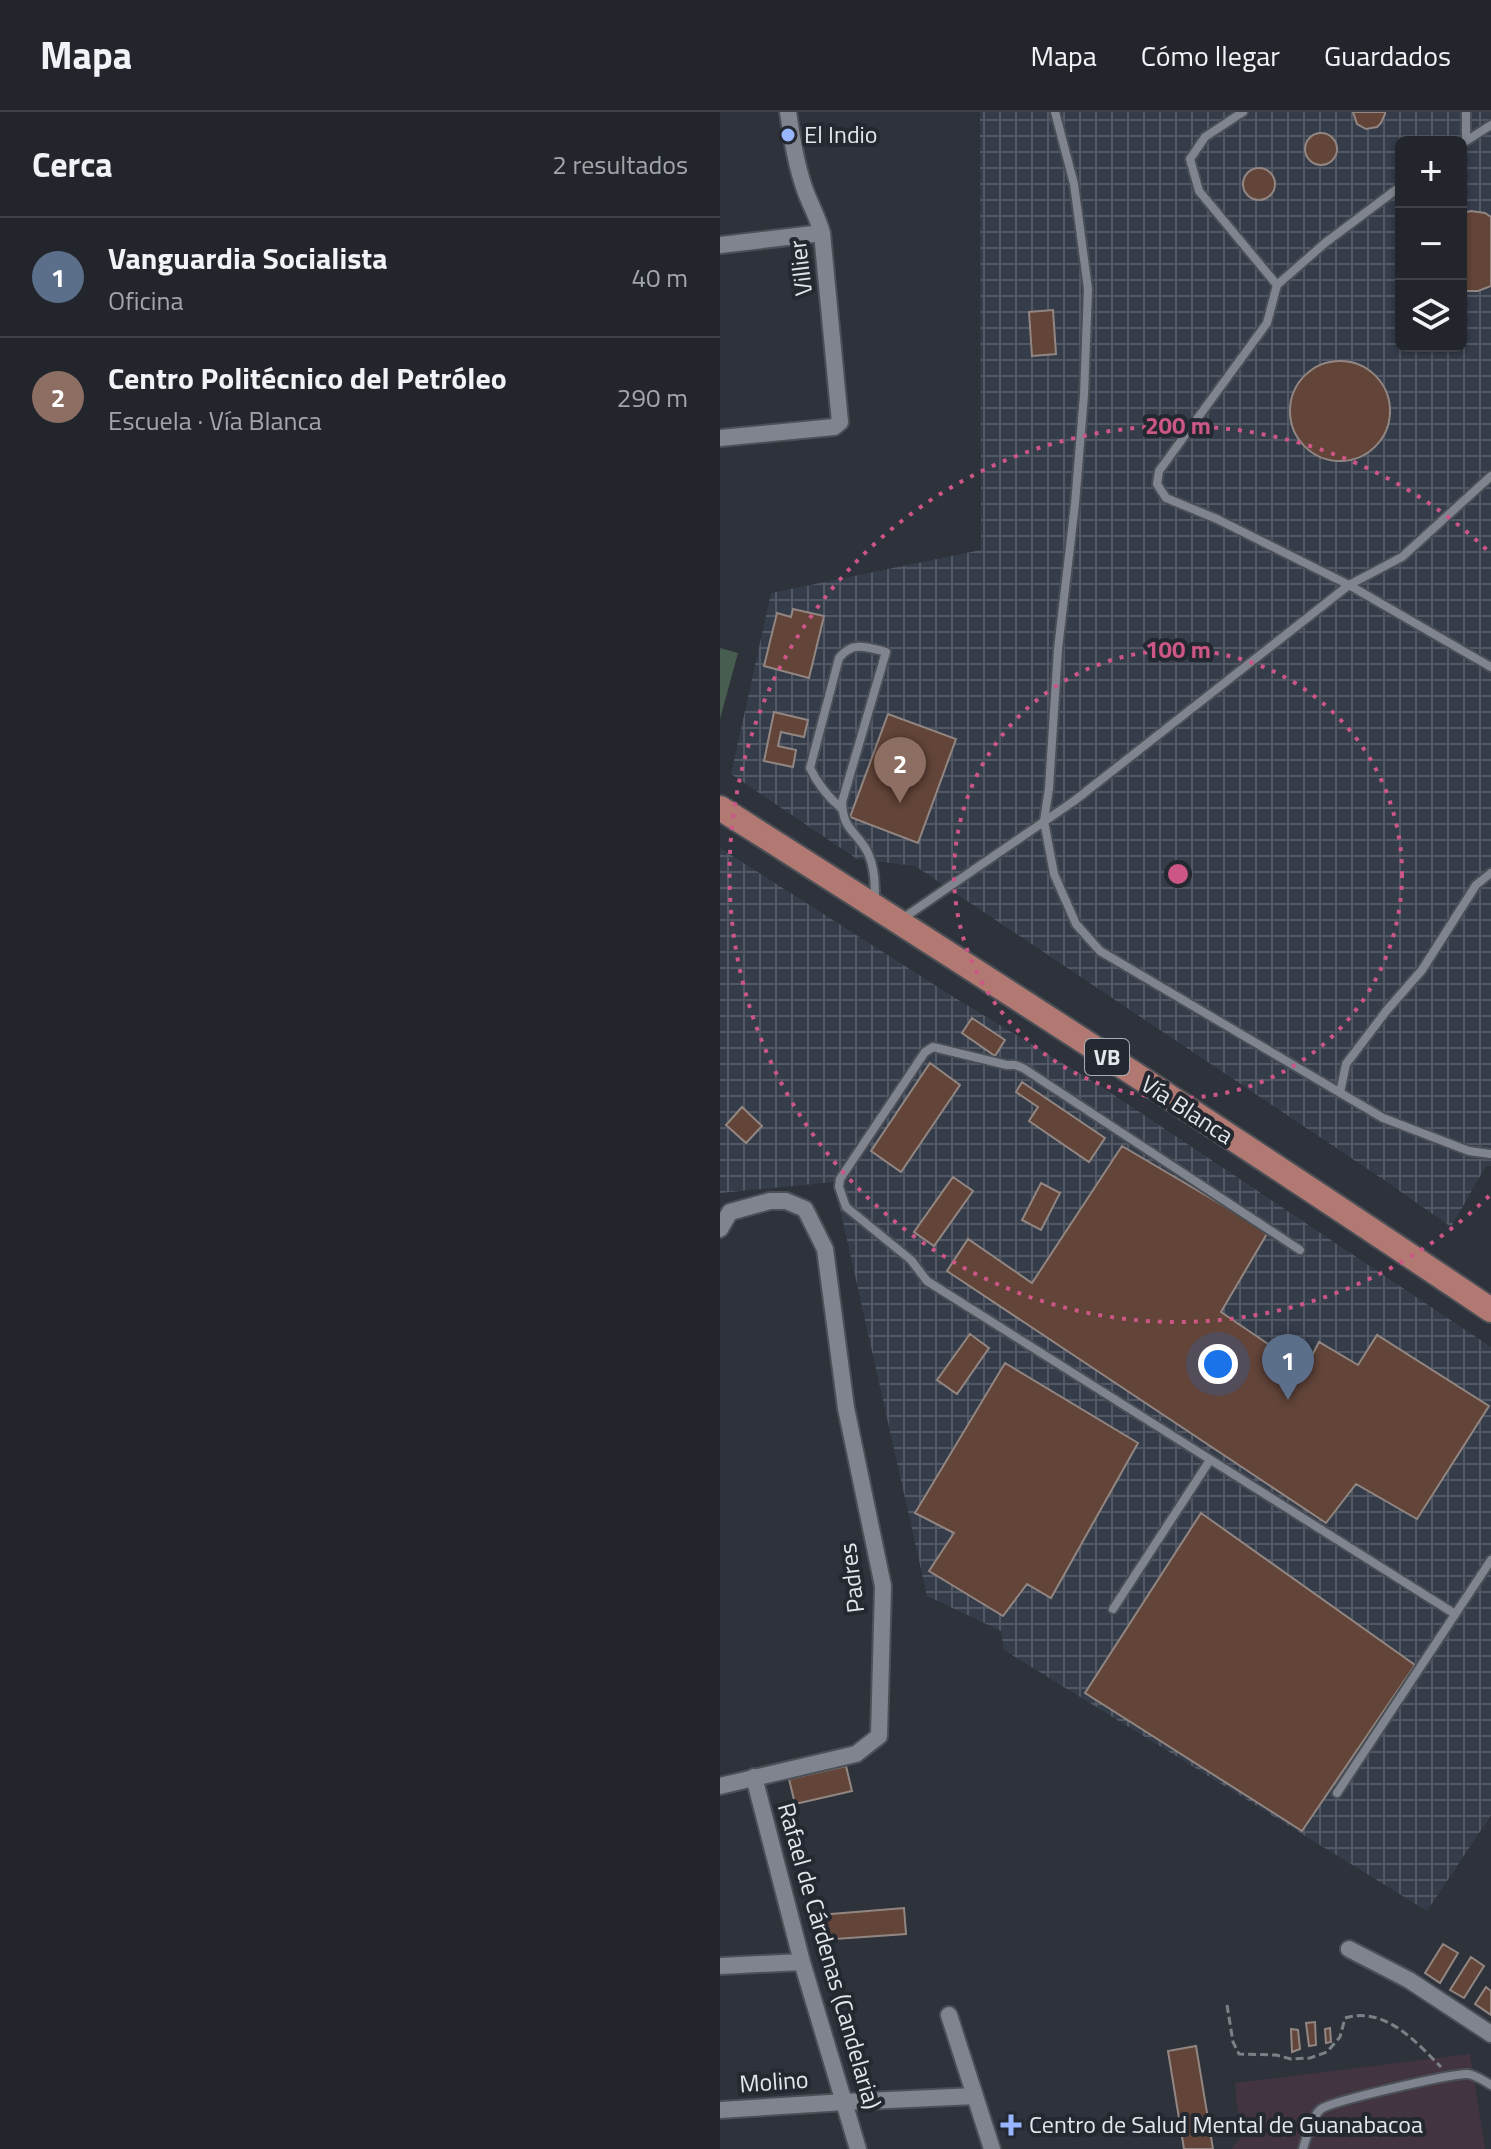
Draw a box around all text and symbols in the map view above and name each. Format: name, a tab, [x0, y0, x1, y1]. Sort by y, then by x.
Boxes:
text: Mapa	[40, 26, 132, 84]
text: Mapa	[1030, 34, 1097, 77]
text: Cómo llegar	[1141, 34, 1280, 77]
text: Guardados	[1324, 34, 1451, 77]
place label: El Indio	[804, 116, 878, 152]
marker: El Indio	[779, 126, 797, 144]
map controls	[1395, 136, 1467, 352]
button: +	[1395, 136, 1467, 208]
text: Cerca	[32, 138, 113, 190]
text: 2 resultados	[552, 145, 688, 184]
button: −	[1395, 208, 1467, 280]
text: Vanguardia Socialista	[108, 235, 388, 281]
street label: Villier	[779, 238, 821, 298]
text: 1	[51, 258, 65, 297]
text: 40 m	[631, 258, 688, 297]
button: layers	[1395, 280, 1467, 352]
text: Oficina	[108, 281, 183, 320]
text: Centro Politécnico del Petróleo	[108, 355, 507, 401]
text: 2	[51, 378, 65, 417]
text: 290 m	[617, 378, 688, 417]
text: Escuela · Vía Blanca	[108, 401, 322, 440]
text: 200 m	[1145, 407, 1211, 443]
text: 100 m	[1145, 631, 1211, 667]
pin: 2	[874, 737, 926, 803]
centre of rings	[1164, 860, 1192, 888]
road number: VB	[1085, 1039, 1129, 1075]
street label: Vía Blanca	[1134, 1066, 1241, 1153]
pin: 1	[1262, 1334, 1314, 1400]
your location	[1198, 1344, 1238, 1384]
street label: Padres	[829, 1541, 873, 1615]
street label: Rafael de Cárdenas (Candelaria)	[769, 1798, 891, 2113]
street label: Molino	[738, 2061, 810, 2101]
place label: Centro de Salud Mental de Guanabacoa	[1029, 2106, 1423, 2142]
marker: Centro de Salud Mental de Guanabacoa	[1000, 2114, 1022, 2136]

